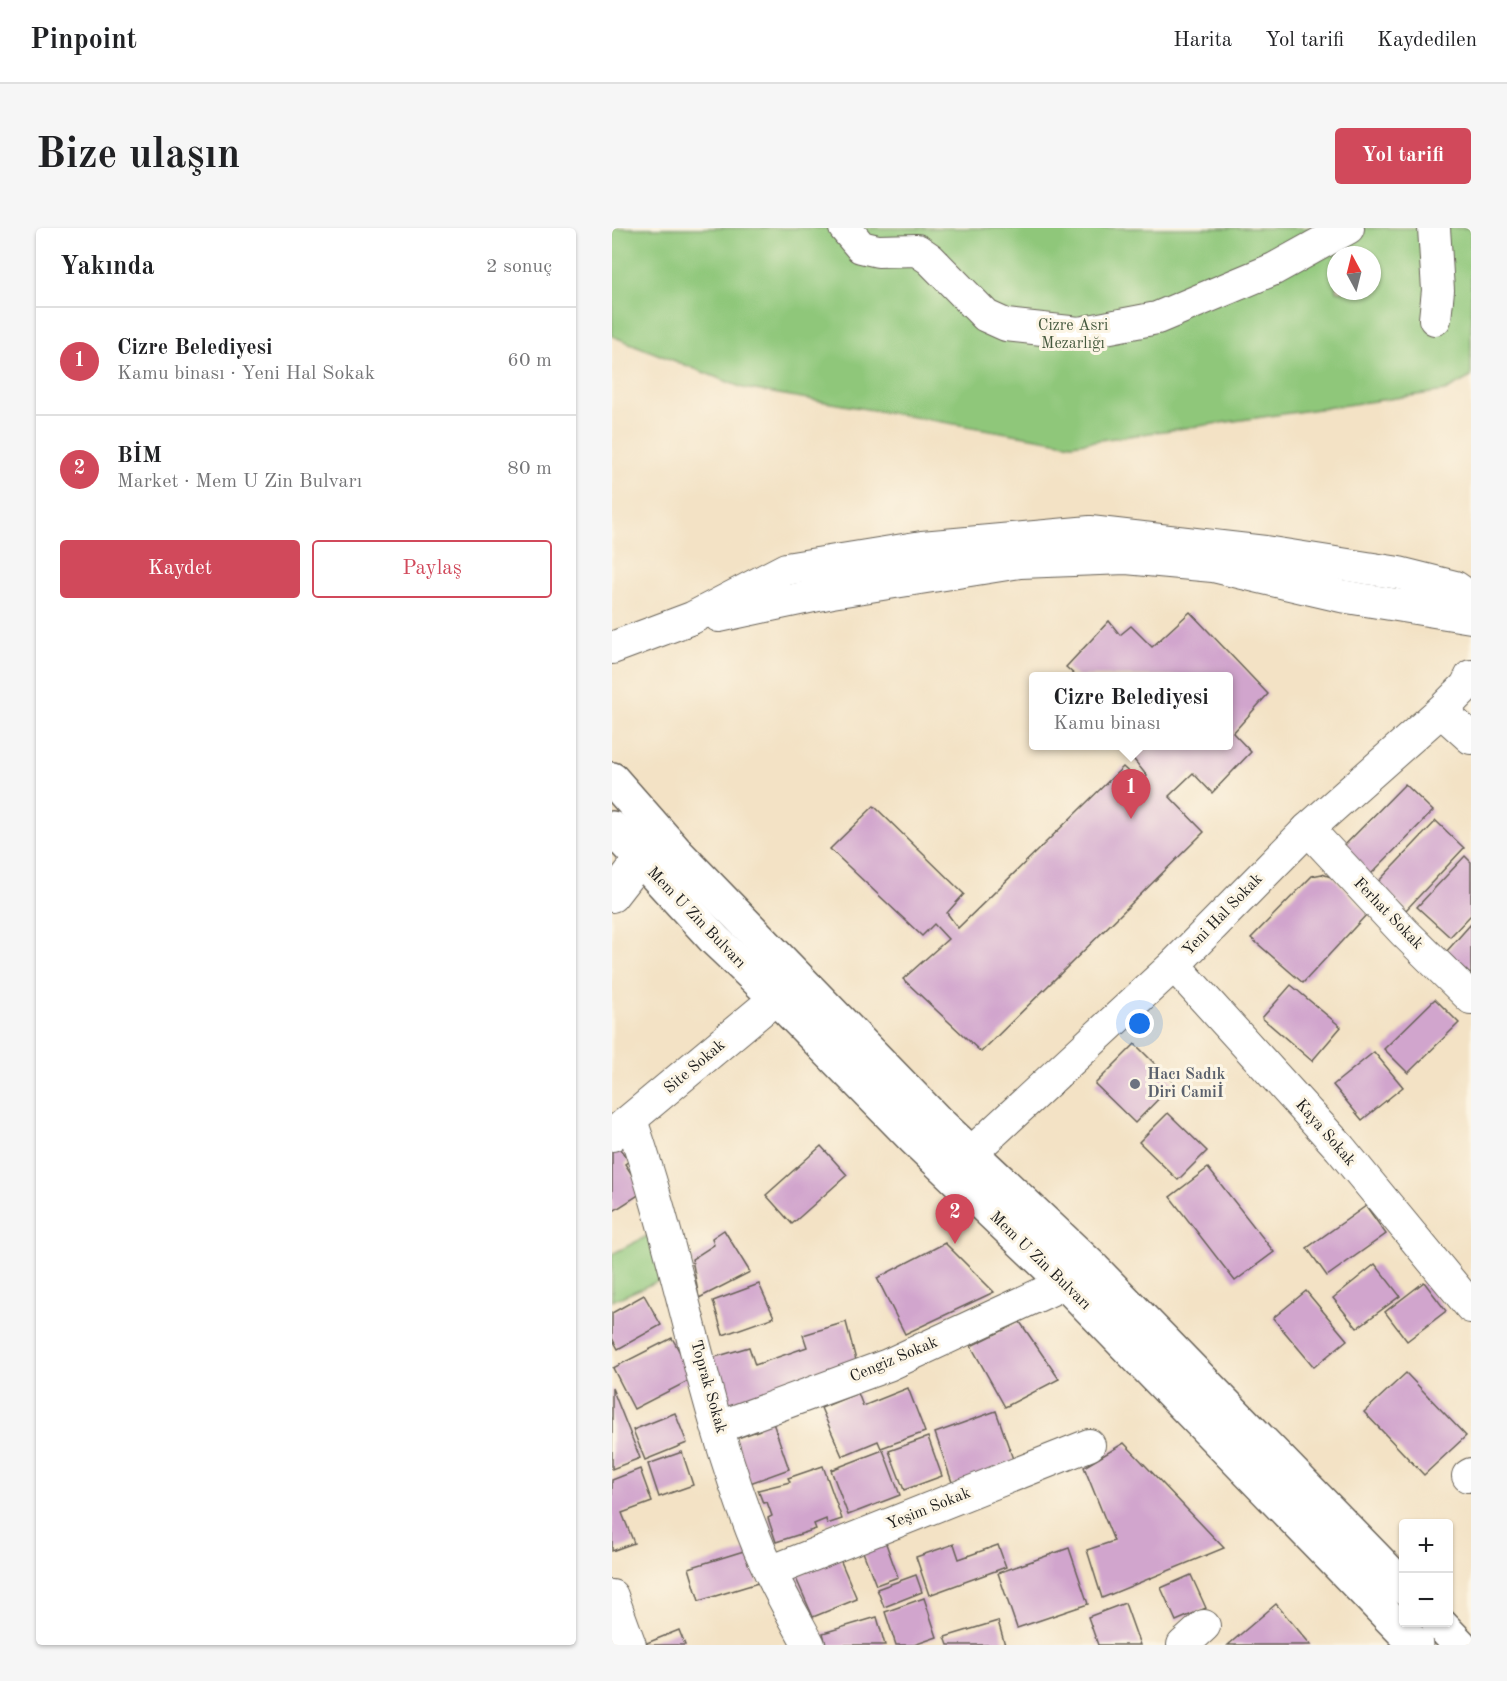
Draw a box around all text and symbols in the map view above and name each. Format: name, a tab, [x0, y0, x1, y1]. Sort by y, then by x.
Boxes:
text: Pinpoint	[30, 27, 137, 55]
text: Harita	[1173, 30, 1232, 51]
text: Yol tarifi	[1265, 30, 1344, 51]
text: Kaydedilen	[1377, 30, 1477, 51]
button: Yol tarifi	[1335, 128, 1471, 184]
text: Bize ulaşın	[36, 135, 240, 177]
north arrow	[1327, 246, 1381, 300]
text: Yakında	[60, 254, 155, 280]
text: 2 sonuç	[486, 257, 552, 277]
park label: Cizre Asri Mezarlığı	[1038, 318, 1108, 352]
text: Cizre Belediyesi	[117, 337, 273, 359]
text: 1	[74, 351, 85, 371]
text: 60 m	[507, 351, 552, 371]
text: Kamu binası · Yeni Hal Sokak	[117, 364, 375, 384]
text: BİM	[117, 445, 162, 467]
text: 2	[74, 459, 85, 479]
text: 80 m	[507, 459, 552, 479]
text: Market · Mem U Zin Bulvarı	[117, 472, 362, 492]
button: Kaydet	[60, 540, 300, 598]
button: Paylaş	[312, 540, 552, 598]
popup	[1029, 672, 1233, 750]
text: Cizre Belediyesi	[1053, 687, 1209, 709]
text: Kamu binası	[1053, 714, 1161, 734]
pin: 1	[1112, 770, 1150, 819]
street label: Mem U Zin Bulvarı	[644, 864, 748, 972]
street label: Yeni Hal Sokak	[1180, 871, 1266, 959]
street label: Ferhat Sokak	[1350, 875, 1426, 953]
your location	[1125, 1009, 1154, 1038]
street label: Site Sokak	[661, 1037, 729, 1097]
place label: Hacı Sadık Diri Camiİ	[1147, 1067, 1225, 1101]
marker: Hacı Sadık Diri Camiİ	[1128, 1077, 1142, 1091]
street label: Kaya Sokak	[1292, 1097, 1358, 1169]
pin: 2	[936, 1194, 974, 1244]
street label: Mem U Zin Bulvarı	[986, 1209, 1094, 1313]
street label: Cengiz Sokak	[848, 1334, 940, 1386]
street label: Toprak Sokak	[687, 1339, 729, 1435]
street label: Yeşim Sokak	[885, 1485, 973, 1533]
map controls	[1399, 1519, 1453, 1627]
button: +	[1399, 1519, 1453, 1573]
button: −	[1399, 1573, 1453, 1627]

